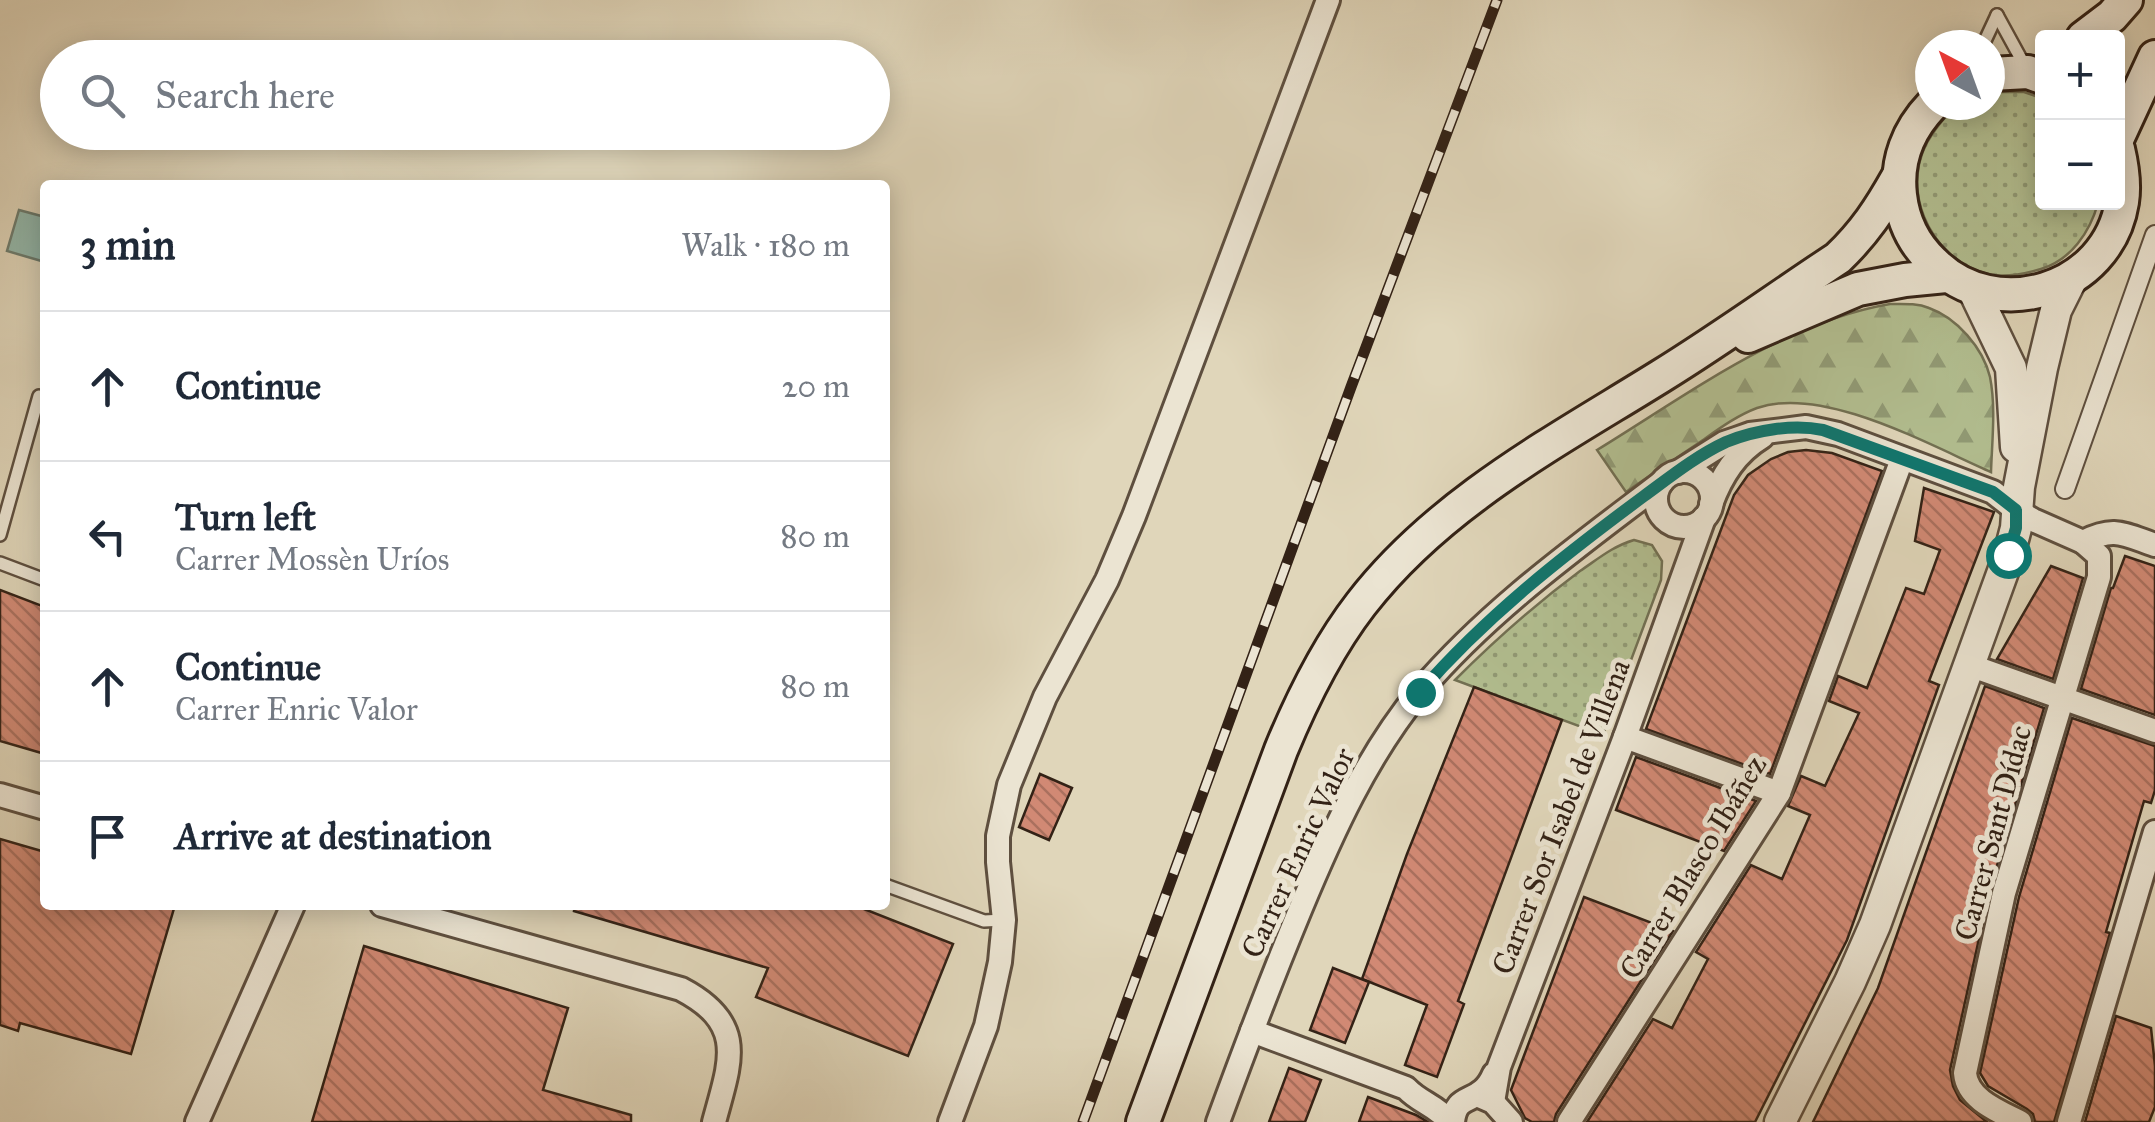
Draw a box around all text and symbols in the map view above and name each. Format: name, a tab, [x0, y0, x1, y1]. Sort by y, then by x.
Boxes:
north arrow	[1915, 30, 2005, 120]
map controls	[2035, 30, 2125, 210]
button: +	[2035, 30, 2125, 120]
search box	[40, 40, 890, 150]
icon: search	[75, 68, 130, 123]
text: Search here	[155, 72, 335, 118]
button: −	[2035, 120, 2125, 210]
text: 3 min	[80, 219, 175, 271]
text: Walk · 180 m	[681, 226, 850, 265]
icon: ahead	[80, 359, 135, 414]
text: Continue	[175, 363, 321, 409]
text: 20 m	[782, 367, 850, 406]
text: Turn left	[175, 494, 316, 540]
icon: left	[80, 509, 135, 564]
text: 80 m	[781, 517, 850, 556]
route start	[1986, 533, 2032, 579]
text: Carrer Mossèn Uríos	[175, 540, 449, 579]
text: Continue	[175, 644, 321, 690]
street label: Carrer Sor Isabel de Villena	[1484, 654, 1638, 979]
icon: ahead	[80, 659, 135, 714]
text: 80 m	[781, 667, 850, 706]
route end	[1398, 670, 1444, 716]
text: Carrer Enric Valor	[175, 690, 418, 729]
street label: Carrer Sant Dídac	[1947, 722, 2039, 944]
street label: Carrer Enric Valor	[1234, 742, 1363, 964]
street label: Carrer Blasco Ibáñez	[1612, 749, 1774, 985]
icon: arrive	[80, 809, 135, 864]
text: Arrive at destination	[175, 813, 492, 859]

